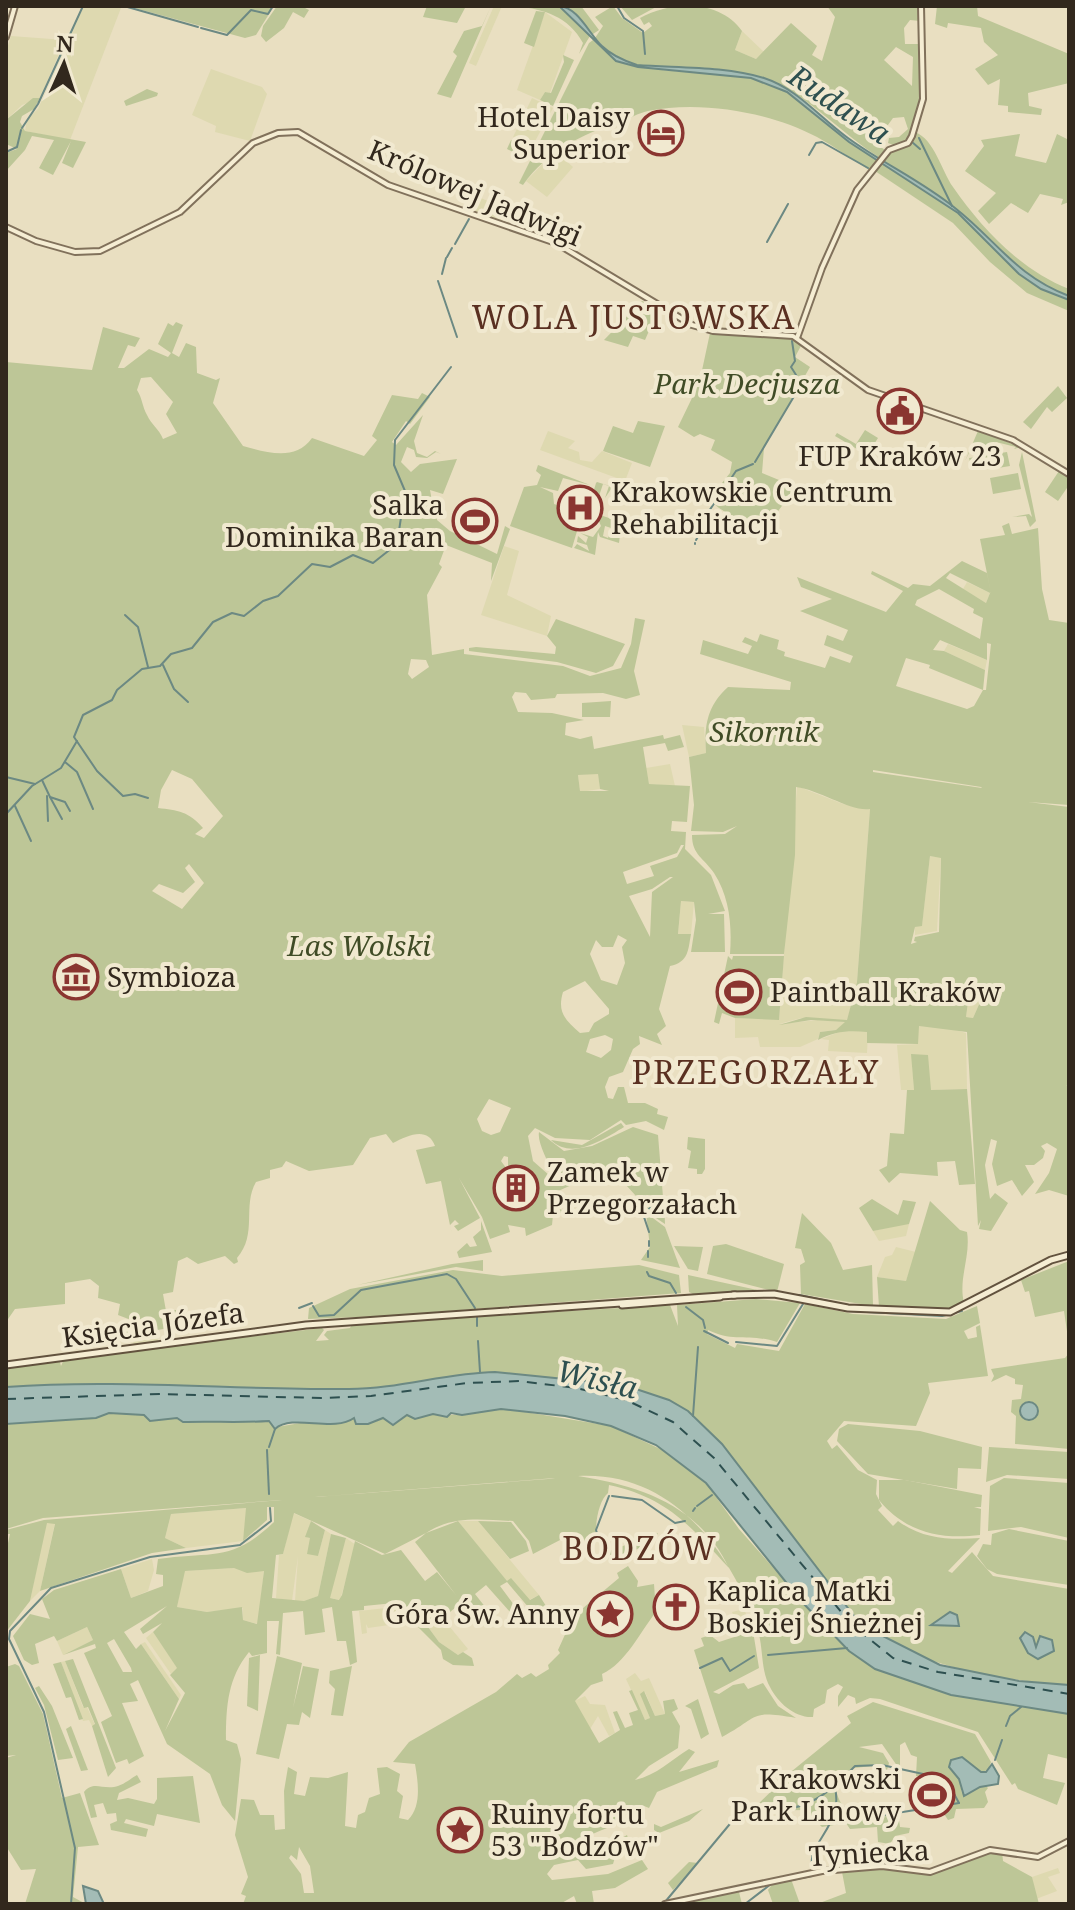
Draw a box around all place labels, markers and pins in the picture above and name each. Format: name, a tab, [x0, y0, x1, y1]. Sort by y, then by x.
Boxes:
place label: Hotel Daisy Superior	[477, 97, 630, 167]
hotel icon: Hotel Daisy Superior	[637, 109, 685, 157]
public building icon: FUP Kraków 23	[876, 387, 924, 435]
place label: FUP Kraków 23	[798, 436, 1002, 474]
place label: Krakowskie Centrum Rehabilitacji	[611, 472, 893, 542]
hospital icon: Krakowskie Centrum Rehabilitacji	[556, 484, 604, 532]
place label: Salka Dominika Baran	[225, 485, 444, 555]
sports icon: Salka Dominika Baran	[451, 497, 499, 545]
museum icon: Symbioza	[52, 953, 100, 1001]
place label: Symbioza	[107, 957, 236, 995]
sports icon: Paintball Kraków	[715, 968, 763, 1016]
place label: Paintball Kraków	[770, 972, 1002, 1010]
place label: Zamek w Przegorzałach	[547, 1152, 737, 1222]
building icon: Zamek w Przegorzałach	[492, 1164, 540, 1212]
place label: Kaplica Matki Boskiej Śnieżnej	[707, 1571, 923, 1641]
church icon: Kaplica Matki Boskiej Śnieżnej	[652, 1583, 700, 1631]
place icon: Góra Św. Anny	[586, 1590, 634, 1638]
place label: Góra Św. Anny	[385, 1594, 579, 1632]
place label: Krakowski Park Linowy	[731, 1759, 901, 1829]
sports icon: Krakowski Park Linowy	[908, 1771, 956, 1819]
place label: Ruiny fortu 53 "Bodzów"	[491, 1794, 659, 1864]
place icon: Ruiny fortu 53 "Bodzów"	[436, 1806, 484, 1854]

